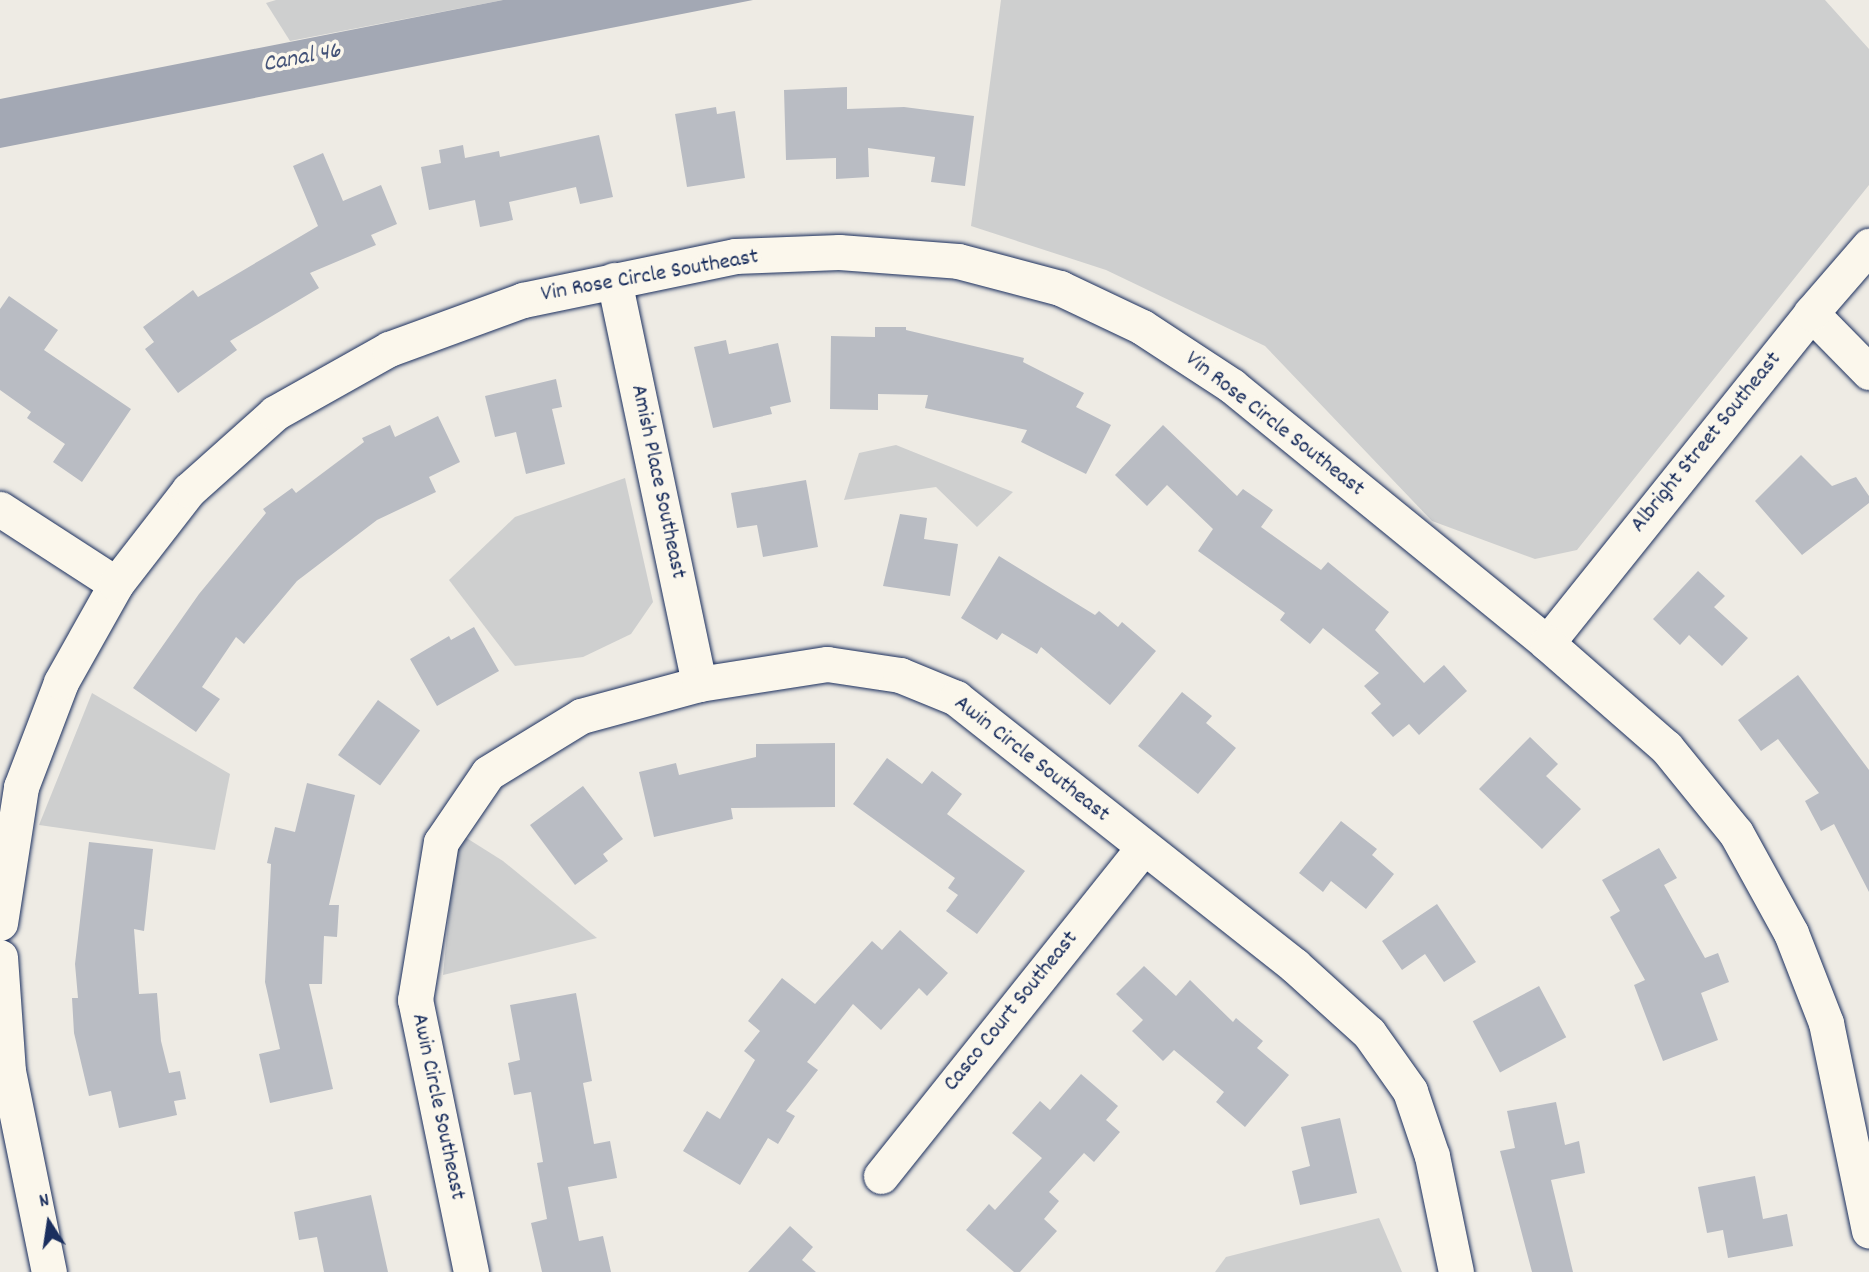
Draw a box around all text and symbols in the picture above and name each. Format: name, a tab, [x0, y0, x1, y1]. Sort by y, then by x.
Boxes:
water label: Canal 46	[261, 37, 343, 81]
street label: Vin Rose Circle Southeast	[539, 244, 761, 310]
street label: Vin Rose Circle Southeast	[1179, 346, 1369, 504]
street label: Albright Street Southeast	[1626, 347, 1788, 539]
street label: Amish Place Southeast	[623, 382, 691, 582]
street label: Awin Circle Southeast	[948, 691, 1114, 829]
street label: Casco Court Southeast	[939, 926, 1085, 1098]
street label: Awin Circle Southeast	[404, 1011, 470, 1203]
north arrow	[14, 1188, 84, 1258]
text: N	[37, 1188, 52, 1216]

